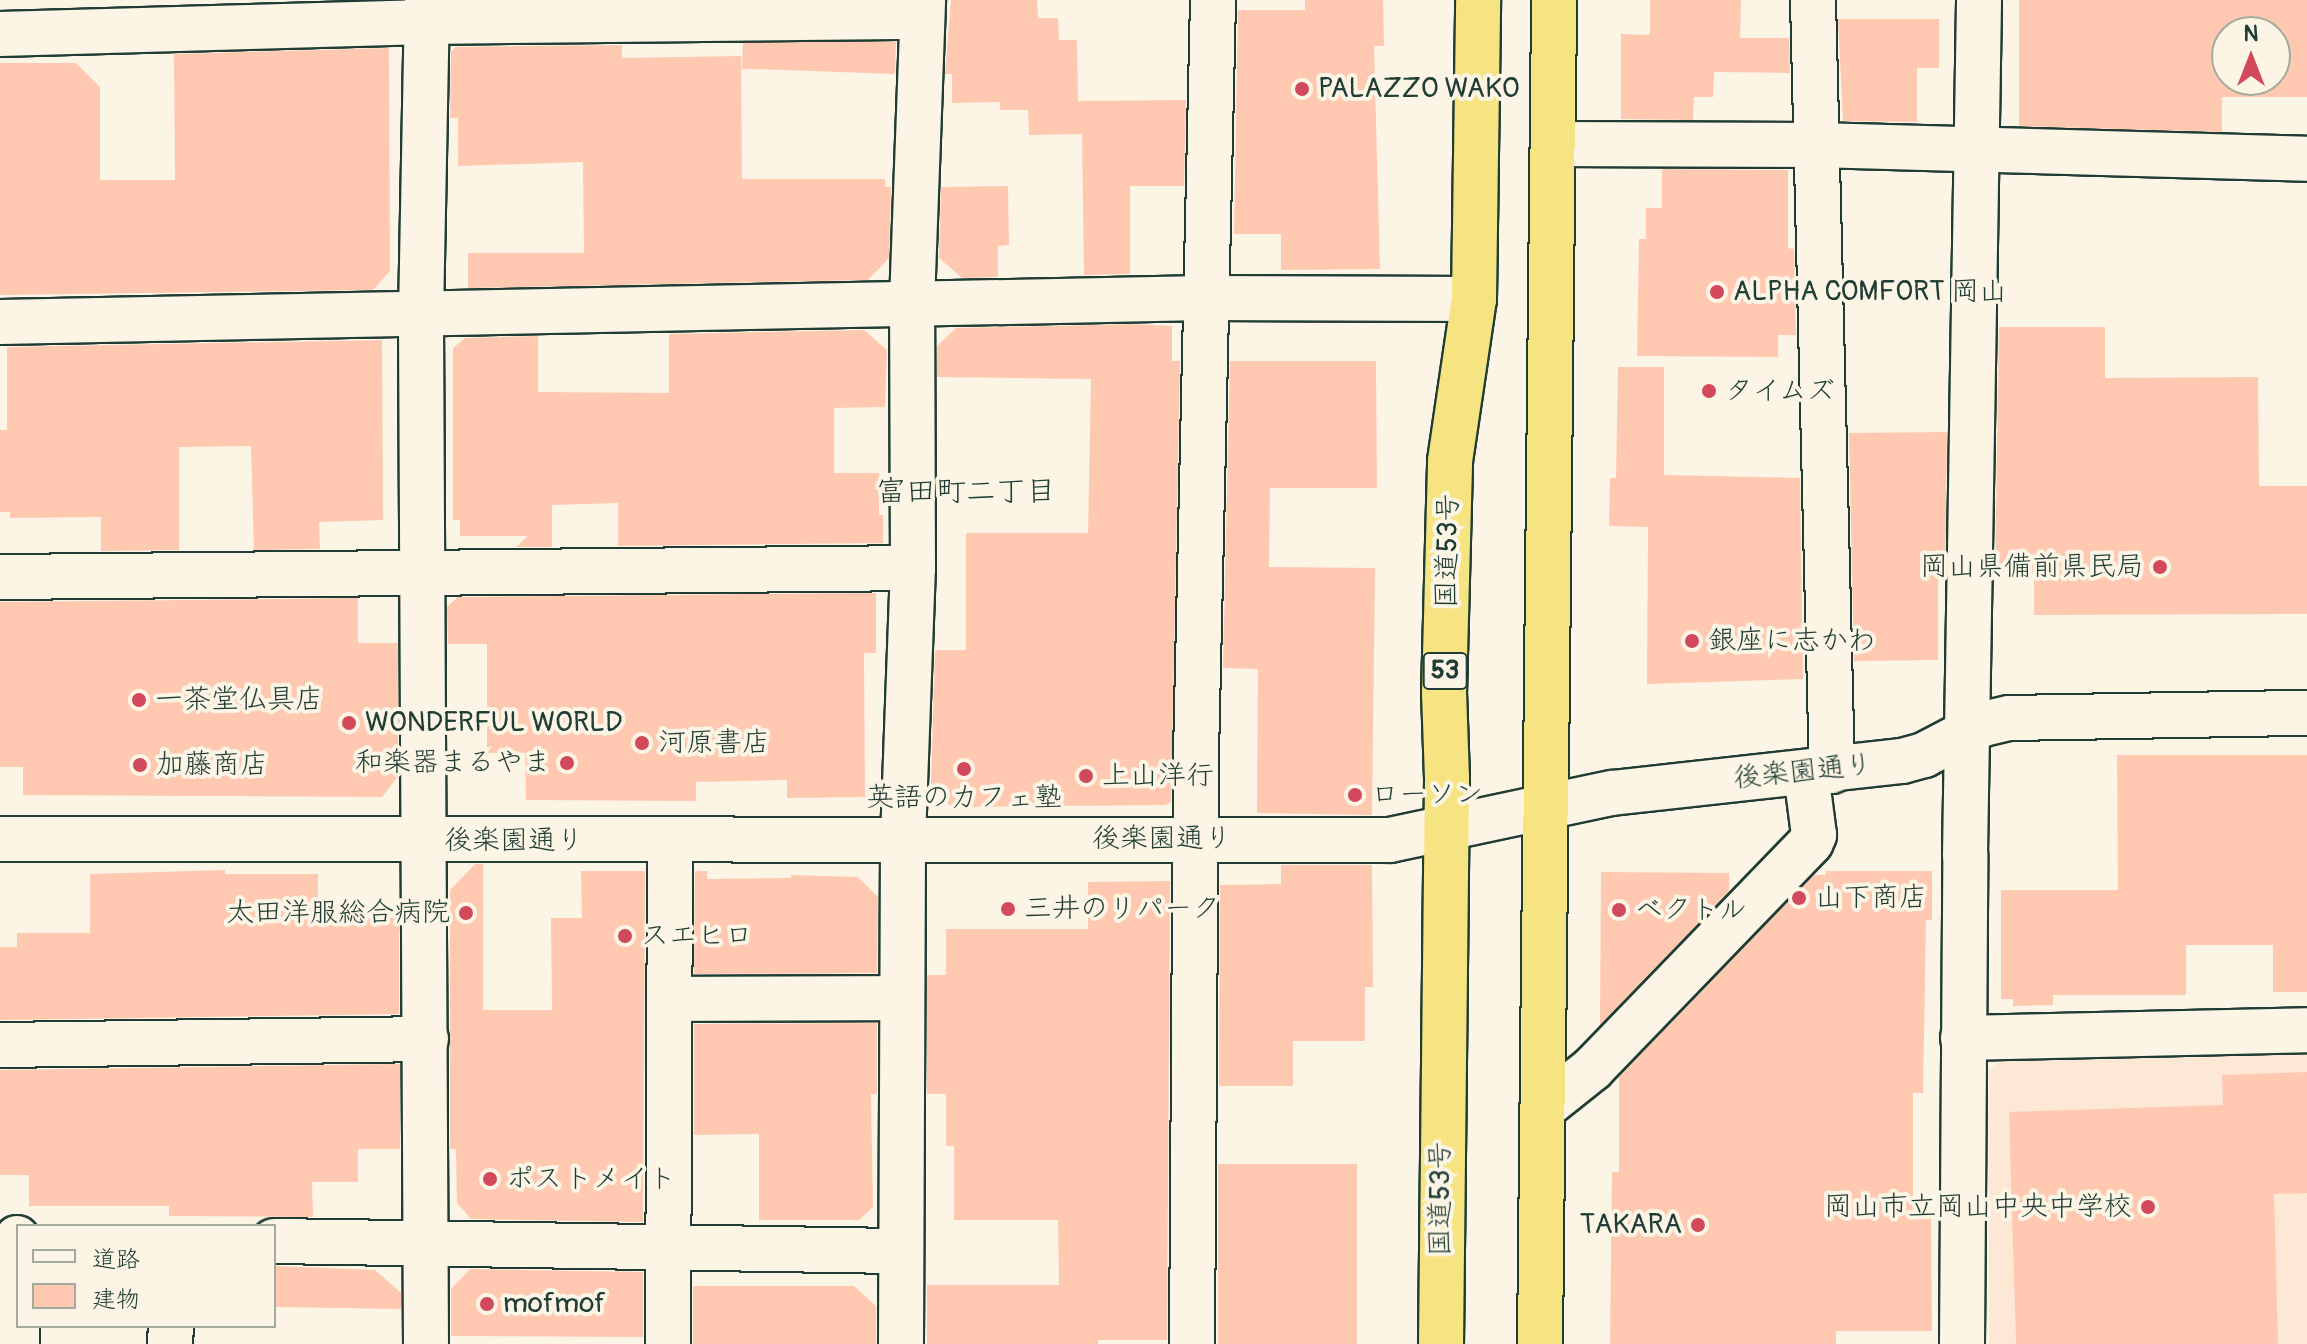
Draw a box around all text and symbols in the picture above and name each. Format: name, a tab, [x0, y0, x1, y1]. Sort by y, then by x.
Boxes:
north arrow	[2211, 16, 2291, 96]
text: N	[2244, 20, 2258, 48]
place label: PALAZZO WAKO	[1318, 72, 1520, 106]
marker: PALAZZO WAKO	[1293, 80, 1311, 98]
place label: ALPHA COMFORT 岡山	[1733, 275, 2007, 309]
marker: ALPHA COMFORT 岡山	[1708, 283, 1726, 301]
place label: タイムズ	[1725, 374, 1837, 408]
marker: タイムズ	[1700, 382, 1718, 400]
district label: 富田町二丁目	[876, 474, 1056, 510]
street label: 国道53号	[1430, 493, 1466, 609]
place label: 岡山県備前県民局	[1920, 550, 2144, 584]
marker: 岡山県備前県民局	[2151, 558, 2169, 576]
place label: 銀座に志かわ	[1708, 624, 1876, 658]
marker: 銀座に志かわ	[1683, 632, 1701, 650]
road number: 53	[1421, 649, 1469, 693]
place label: 一茶堂仏具店	[155, 683, 323, 717]
marker: 一茶堂仏具店	[130, 691, 148, 709]
place label: WONDERFUL WORLD	[365, 706, 622, 740]
marker: WONDERFUL WORLD	[340, 714, 358, 732]
place label: 河原書店	[658, 726, 770, 760]
marker: 河原書店	[633, 734, 651, 752]
place label: 和楽器まるやま	[355, 746, 551, 780]
place label: 加藤商店	[156, 748, 268, 782]
street label: 後楽園通り	[1732, 748, 1874, 796]
marker: 和楽器まるやま	[558, 754, 576, 772]
marker: 加藤商店	[131, 756, 149, 774]
place label: 上山洋行	[1102, 759, 1214, 793]
marker: 英語のカフェ塾	[955, 760, 973, 778]
marker: 上山洋行	[1077, 767, 1095, 785]
place label: ローソン	[1371, 778, 1483, 812]
place label: 英語のカフェ塾	[866, 781, 1062, 815]
marker: ローソン	[1346, 786, 1364, 804]
street label: 後楽園通り	[1092, 822, 1232, 856]
street label: 後楽園通り	[444, 824, 584, 858]
place label: 山下商店	[1815, 881, 1927, 915]
marker: 山下商店	[1790, 889, 1808, 907]
place label: 三井のリパーク	[1024, 892, 1220, 926]
place label: ベクトル	[1635, 893, 1747, 927]
place label: 太田洋服総合病院	[226, 896, 450, 930]
marker: 三井のリパーク	[999, 900, 1017, 918]
marker: ベクトル	[1610, 901, 1628, 919]
marker: 太田洋服総合病院	[457, 904, 475, 922]
place label: スエヒロ	[641, 919, 753, 953]
marker: スエヒロ	[616, 927, 634, 945]
street label: 国道53号	[1424, 1142, 1458, 1256]
place label: ポストメイト	[506, 1162, 674, 1196]
marker: ポストメイト	[481, 1170, 499, 1188]
place label: 岡山市立岡山中央中学校	[1824, 1190, 2132, 1224]
marker: 岡山市立岡山中央中学校	[2139, 1198, 2157, 1216]
place label: TAKARA	[1580, 1208, 1682, 1242]
marker: TAKARA	[1689, 1216, 1707, 1234]
legend	[16, 1224, 276, 1328]
text: 道路	[92, 1245, 140, 1274]
text: 建物	[92, 1285, 140, 1314]
place label: mofmof	[503, 1287, 606, 1321]
marker: mofmof	[478, 1295, 496, 1313]

